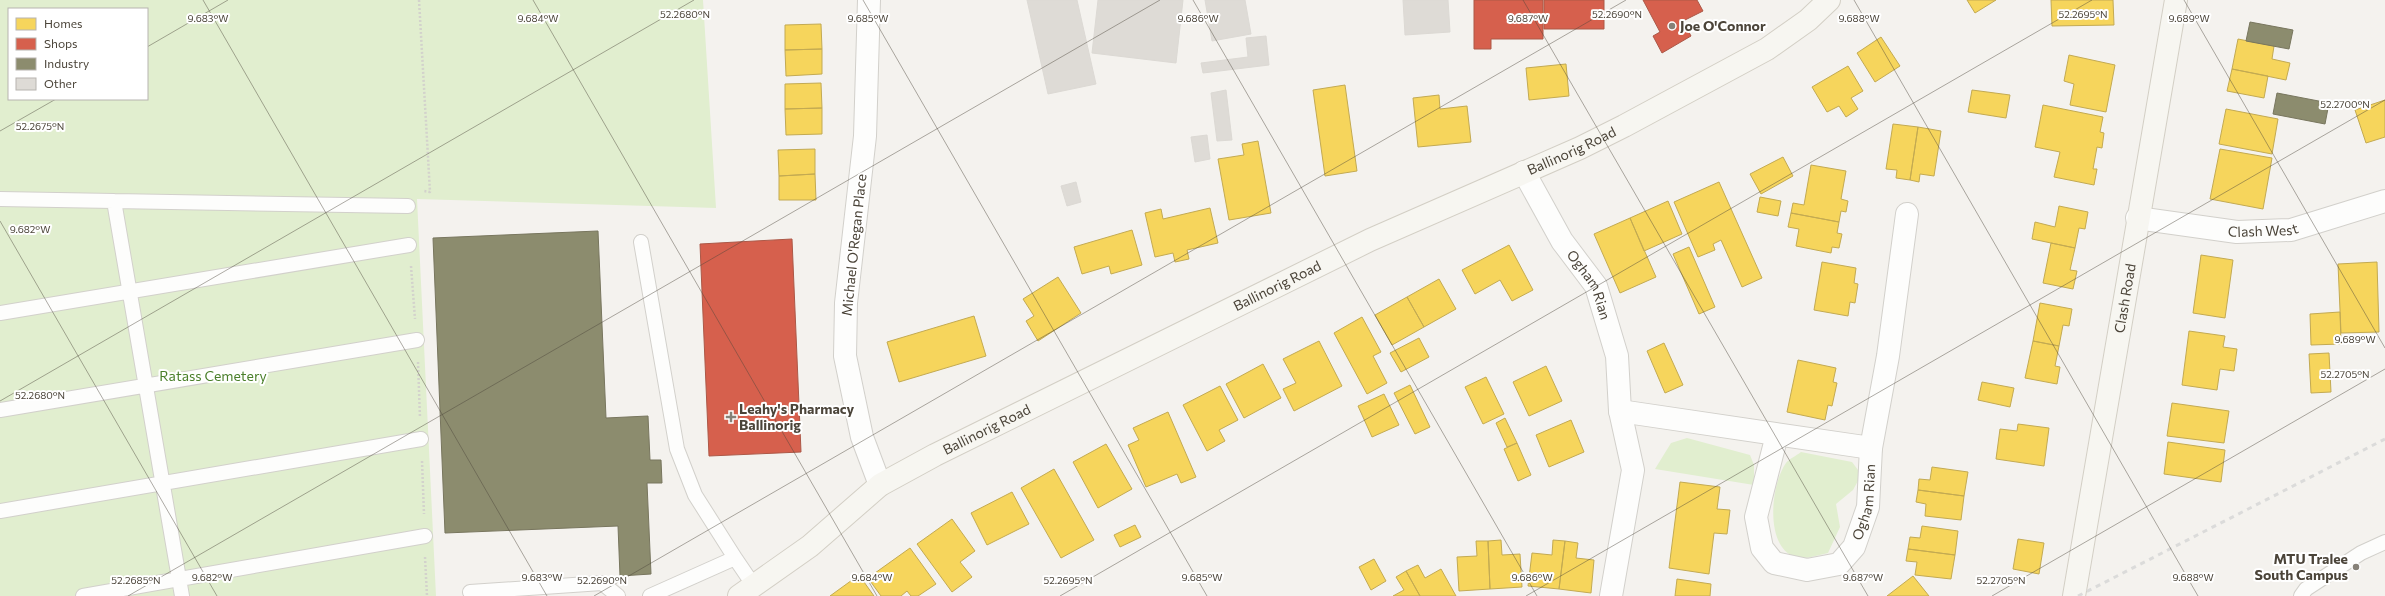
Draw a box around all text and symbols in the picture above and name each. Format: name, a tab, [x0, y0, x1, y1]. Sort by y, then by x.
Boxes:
legend	[8, 8, 148, 100]
text: 52.2680°N	[660, 8, 710, 20]
text: 52.2690°N	[1592, 8, 1642, 20]
text: 52.2695°N	[2058, 8, 2108, 20]
text: 9.683°W	[188, 12, 228, 24]
text: 9.684°W	[517, 12, 559, 24]
text: 9.685°W	[848, 12, 888, 24]
text: 9.686°W	[1177, 12, 1219, 24]
text: 9.687°W	[1508, 12, 1548, 24]
text: 9.688°W	[1838, 12, 1880, 24]
text: 9.689°W	[2168, 12, 2210, 24]
text: Homes	[44, 16, 82, 30]
place label: Joe O'Connor	[1680, 17, 1766, 34]
marker: Joe O'Connor	[1667, 21, 1677, 31]
text: Shops	[44, 36, 78, 50]
text: Industry	[44, 56, 89, 70]
text: Other	[44, 76, 77, 90]
text: 52.2700°N	[2320, 98, 2370, 110]
text: 52.2675°N	[16, 120, 64, 132]
street label: Ballinorig Road	[1524, 122, 1618, 178]
street label: Michael O'Regan Place	[838, 173, 869, 317]
street label: Clash West	[2227, 219, 2300, 240]
text: 9.682°W	[10, 223, 50, 235]
street label: Ogham Rian	[1564, 246, 1615, 322]
street label: Ballinorig Road	[1230, 257, 1324, 314]
street label: Clash Road	[2110, 262, 2139, 334]
text: 9.689°W	[2334, 333, 2376, 345]
park label: Ratass Cemetery	[159, 367, 267, 384]
text: 52.2705°N	[2321, 368, 2369, 380]
text: 52.2680°N	[15, 389, 65, 401]
place label: Leahy's Pharmacy Ballinorig	[739, 400, 855, 433]
street label: Ballinorig Road	[940, 400, 1033, 458]
marker: Leahy's Pharmacy Ballinorig	[726, 412, 736, 422]
street label: Ogham Rian	[1848, 464, 1878, 542]
place label: MTU Tralee South Campus	[2255, 550, 2348, 583]
marker: MTU Tralee South Campus	[2351, 562, 2361, 572]
text: 9.682°W	[192, 571, 232, 583]
text: 9.683°W	[522, 571, 562, 583]
text: 9.684°W	[851, 571, 893, 583]
text: 9.685°W	[1182, 571, 1222, 583]
text: 9.686°W	[1511, 571, 1553, 583]
text: 9.687°W	[1843, 571, 1883, 583]
text: 9.688°W	[2172, 571, 2214, 583]
text: 52.2685°N	[111, 574, 161, 586]
text: 52.2690°N	[577, 574, 627, 586]
text: 52.2695°N	[1043, 574, 1093, 586]
text: 52.2705°N	[1977, 574, 2025, 586]

